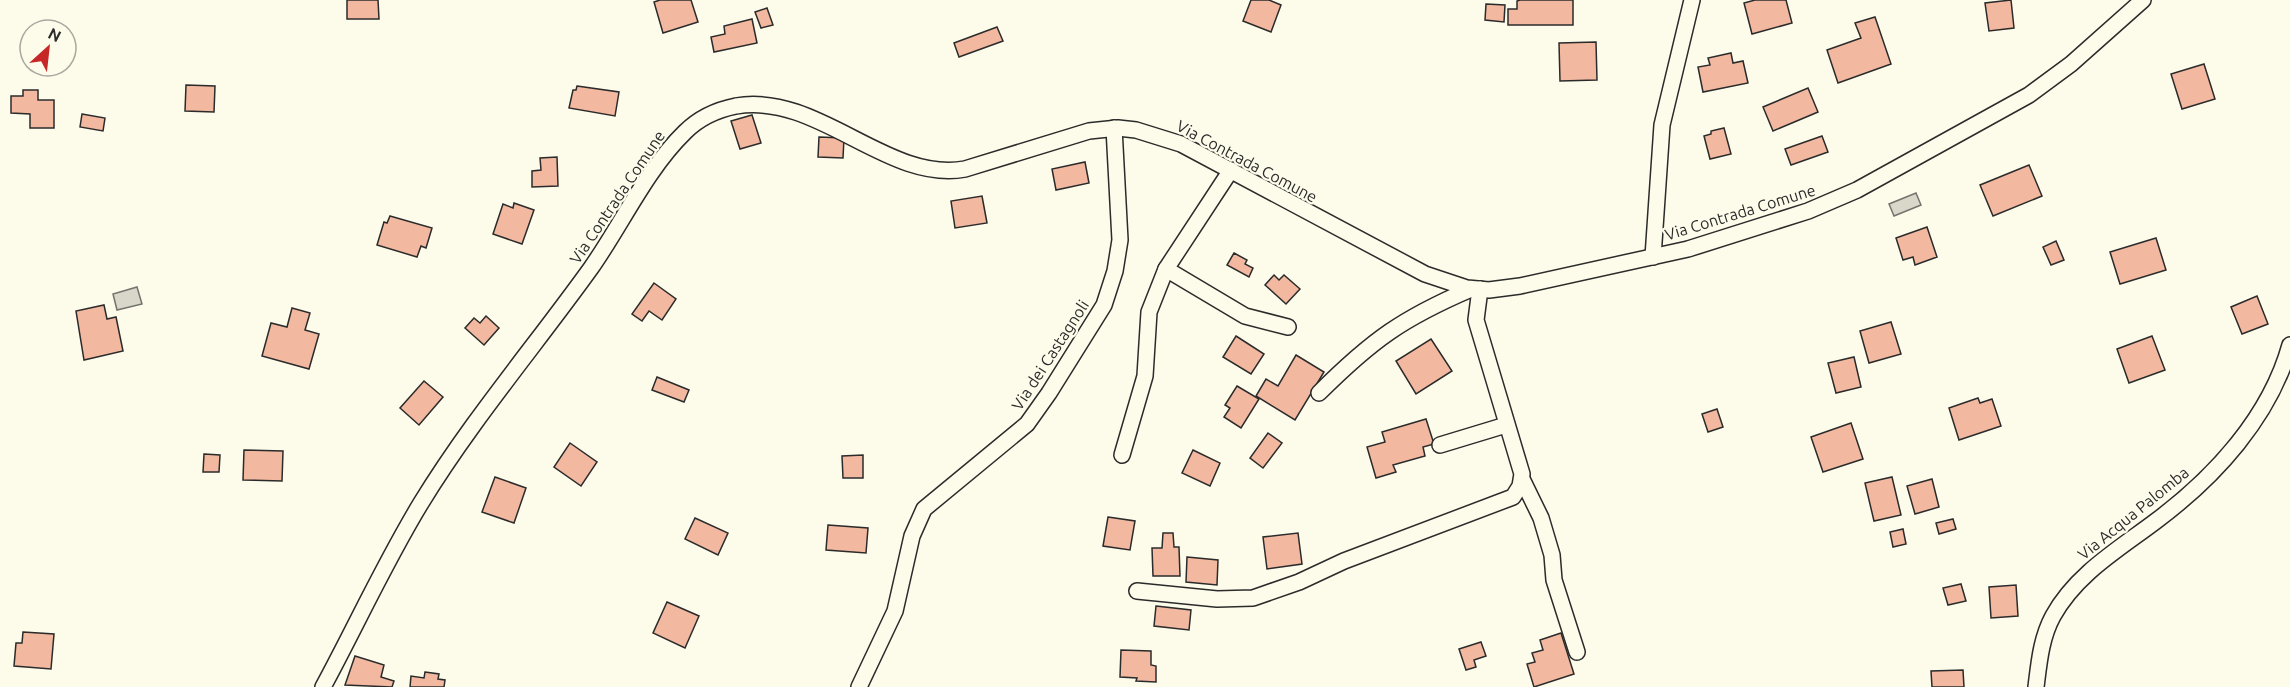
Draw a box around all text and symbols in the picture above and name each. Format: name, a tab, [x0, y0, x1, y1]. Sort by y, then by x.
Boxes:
north arrow	[18, 18, 78, 78]
text: N	[45, 24, 64, 45]
street label: Via Contrada Comune	[1174, 116, 1320, 206]
street label: Via Contrada Comune	[566, 127, 668, 267]
street label: Via Contrada Comune	[1662, 180, 1818, 244]
street label: Via dei Castagnoli	[1008, 297, 1092, 413]
street label: Via Acqua Palomba	[2074, 463, 2192, 563]

